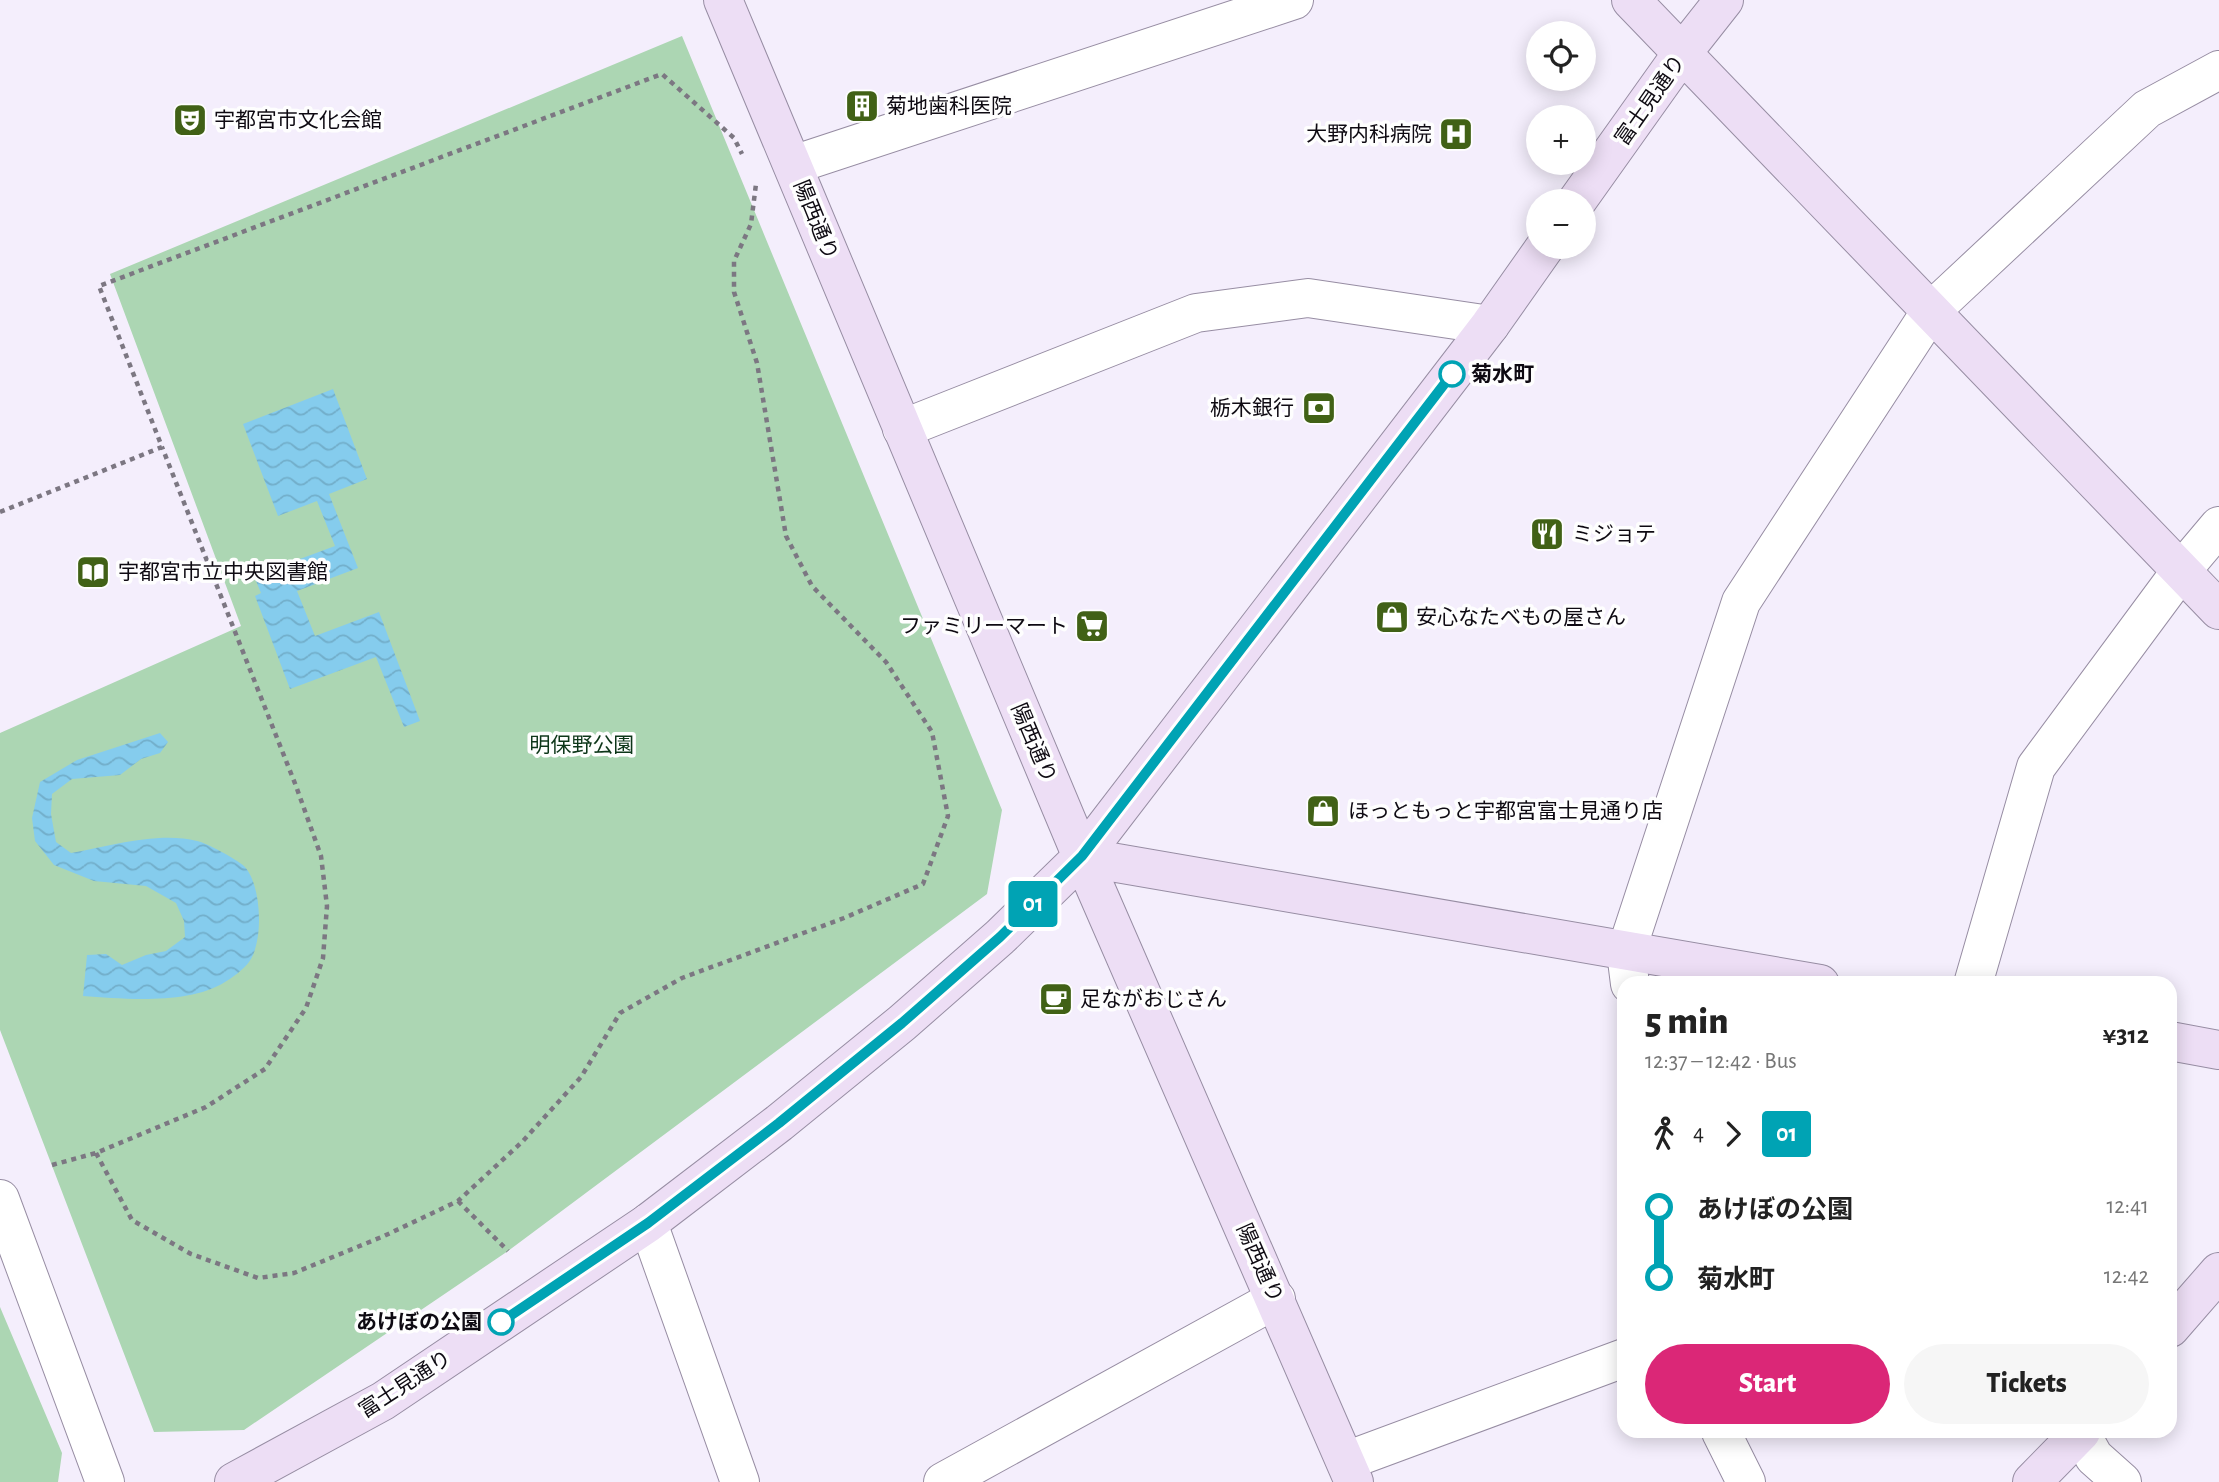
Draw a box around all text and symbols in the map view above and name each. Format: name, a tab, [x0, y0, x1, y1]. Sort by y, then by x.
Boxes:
map controls	[1526, 21, 1596, 259]
button: locate	[1526, 21, 1596, 91]
street label: 富士見通り	[1611, 51, 1689, 149]
building icon: 菊地歯科医院	[843, 87, 881, 125]
place label: 菊地歯科医院	[886, 95, 1012, 117]
theatre icon: 宇都宮市文化会館	[171, 101, 209, 139]
button: +	[1526, 105, 1596, 175]
place label: 宇都宮市文化会館	[214, 109, 382, 131]
hospital icon: 大野内科病院	[1437, 115, 1475, 153]
place label: 大野内科病院	[1306, 123, 1432, 145]
street label: 陽西通り	[790, 177, 842, 263]
button: −	[1526, 189, 1596, 259]
marker: 菊水町	[1439, 361, 1465, 387]
place label: 菊水町	[1471, 363, 1534, 385]
bank icon: 栃木銀行	[1300, 389, 1338, 427]
place label: 栃木銀行	[1210, 397, 1294, 419]
restaurant icon: ミジョテ	[1528, 515, 1566, 553]
place label: ミジョテ	[1572, 524, 1656, 545]
library icon: 宇都宮市立中央図書館	[74, 553, 112, 591]
place label: 宇都宮市立中央図書館	[118, 561, 328, 583]
shop icon: 安心なたべもの屋さん	[1373, 598, 1411, 636]
place label: 安心なたべもの屋さん	[1416, 606, 1626, 628]
supermarket icon: ファミリーマート	[1073, 607, 1111, 645]
place label: ファミリーマート	[900, 616, 1068, 637]
street label: 陽西通り	[1007, 700, 1061, 786]
park label: 明保野公園	[530, 734, 635, 756]
shop icon: ほっともっと宇都宮富士見通り店	[1304, 792, 1342, 830]
place label: ほっともっと宇都宮富士見通り店	[1348, 800, 1663, 822]
line badge: 01	[1002, 881, 1064, 927]
text: 01	[1022, 892, 1044, 916]
cafe icon: 足ながおじさん	[1037, 980, 1075, 1018]
place label: 足ながおじさん	[1080, 988, 1227, 1010]
text: 5 min	[1645, 1003, 1729, 1041]
text: ¥312	[2103, 1022, 2149, 1048]
text: 12:37 – 12:42 · Bus	[1645, 1050, 1797, 1073]
icon: walk	[1645, 1115, 1683, 1153]
icon: forward	[1714, 1115, 1752, 1153]
text: 4	[1693, 1122, 1704, 1145]
text: 01	[1776, 1122, 1797, 1146]
text: 12:41	[2106, 1195, 2149, 1218]
text: あけぼの公園	[1697, 1197, 1853, 1223]
street label: 陽西通り	[1233, 1220, 1287, 1306]
text: 12:42	[2104, 1265, 2149, 1288]
text: 菊水町	[1697, 1267, 1775, 1293]
marker: あけぼの公園	[488, 1309, 514, 1335]
place label: あけぼの公園	[356, 1311, 482, 1333]
button: Start	[1645, 1344, 1890, 1424]
button: Tickets	[1904, 1344, 2149, 1424]
street label: 富士見通り	[355, 1346, 455, 1422]

